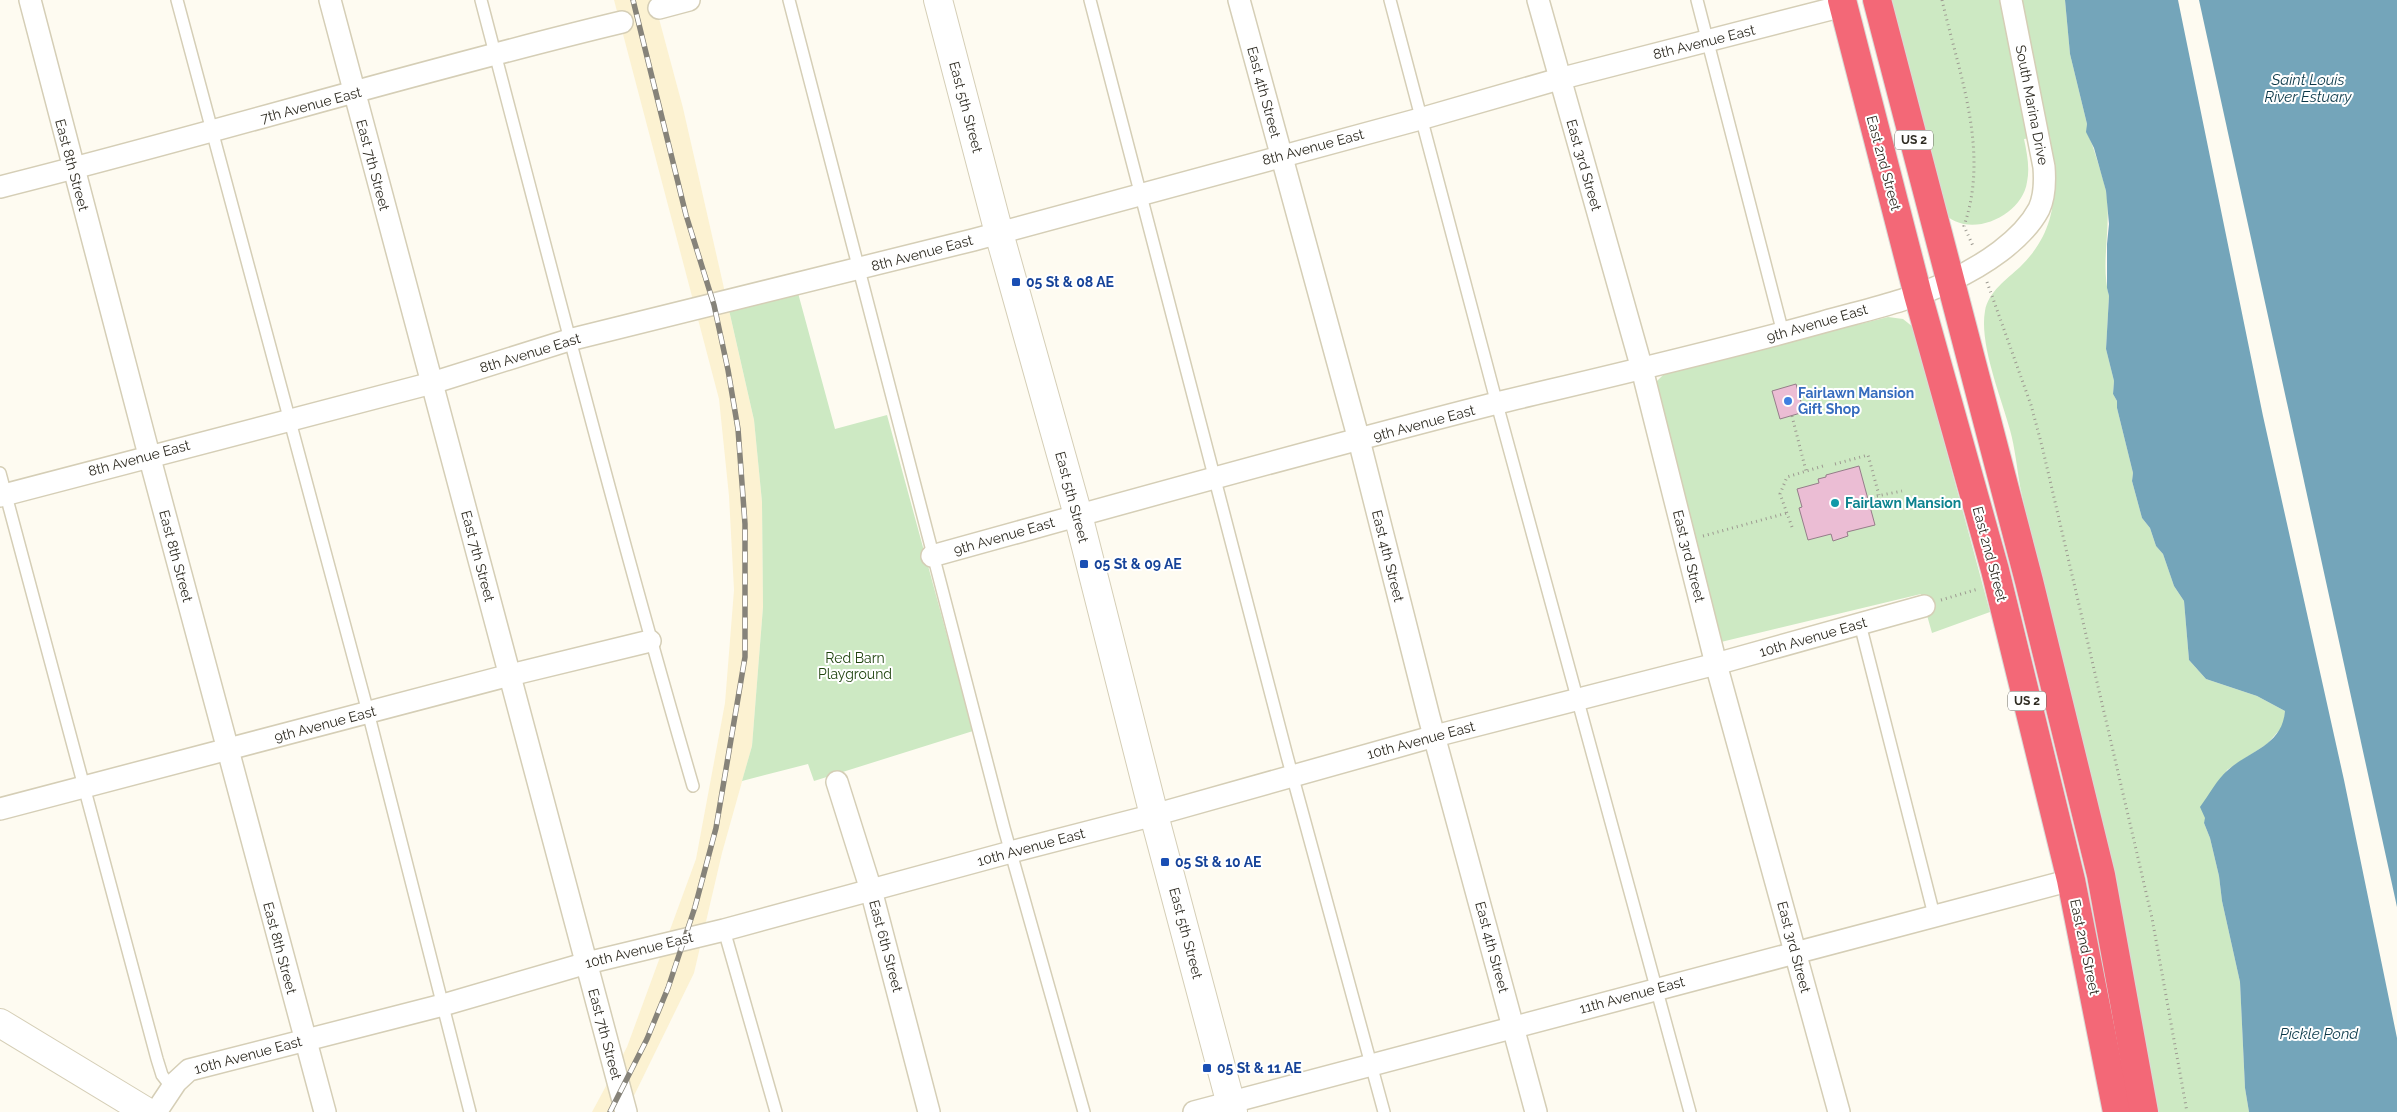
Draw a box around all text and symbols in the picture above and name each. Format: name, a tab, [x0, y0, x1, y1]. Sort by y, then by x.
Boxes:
street label: 8th Avenue East	[1651, 22, 1757, 62]
street label: South Marina Drive	[2012, 44, 2052, 166]
street label: East 4th Street	[1244, 45, 1284, 140]
street label: East 5th Street	[946, 60, 986, 155]
water label: Saint Louis River Estuary	[2265, 71, 2352, 106]
street label: 7th Avenue East	[259, 84, 363, 126]
street label: East 2nd Street	[1864, 114, 1904, 213]
street label: East 8th Street	[52, 117, 92, 213]
street label: East 3rd Street	[1563, 117, 1605, 213]
street label: East 7th Street	[353, 118, 393, 213]
street label: 8th Avenue East	[1260, 126, 1366, 168]
road number: US 2	[1895, 130, 1933, 150]
street label: 8th Avenue East	[869, 232, 975, 274]
place label: 05 St & 08 AE	[1026, 274, 1114, 290]
marker: 05 St & 08 AE	[1010, 276, 1022, 288]
street label: 9th Avenue East	[1765, 301, 1870, 345]
street label: 8th Avenue East	[478, 330, 583, 376]
place label: Fairlawn Mansion Gift Shop	[1798, 385, 1914, 417]
marker: Fairlawn Mansion Gift Shop	[1782, 395, 1794, 407]
street label: 9th Avenue East	[1371, 402, 1477, 444]
street label: 8th Avenue East	[86, 437, 192, 479]
street label: East 5th Street	[1052, 450, 1092, 545]
place label: Fairlawn Mansion	[1845, 495, 1961, 511]
marker: Fairlawn Mansion	[1829, 497, 1841, 509]
street label: East 2nd Street	[1970, 505, 2010, 604]
street label: East 8th Street	[156, 508, 196, 604]
street label: East 4th Street	[1369, 508, 1407, 604]
street label: East 3rd Street	[1670, 508, 1708, 604]
street label: East 7th Street	[458, 509, 498, 604]
street label: 9th Avenue East	[952, 514, 1057, 558]
place label: 05 St & 09 AE	[1094, 556, 1182, 572]
marker: 05 St & 09 AE	[1078, 558, 1090, 570]
street label: 10th Avenue East	[1758, 614, 1869, 660]
park label: Red Barn Playground	[818, 650, 892, 682]
road number: US 2	[2008, 691, 2046, 710]
street label: 9th Avenue East	[272, 703, 378, 745]
street label: 10th Avenue East	[1365, 718, 1477, 762]
street label: 10th Avenue East	[975, 825, 1087, 869]
place label: 05 St & 10 AE	[1175, 854, 1261, 870]
marker: 05 St & 10 AE	[1159, 856, 1171, 868]
street label: East 5th Street	[1166, 886, 1206, 981]
street label: East 6th Street	[866, 898, 906, 994]
street label: East 2nd Street	[2067, 898, 2103, 997]
street label: East 3rd Street	[1774, 899, 1814, 995]
street label: East 8th Street	[260, 900, 300, 996]
street label: East 4th Street	[1472, 900, 1512, 995]
street label: 10th Avenue East	[583, 929, 695, 971]
street label: 11th Avenue East	[1578, 973, 1687, 1017]
street label: East 7th Street	[585, 987, 625, 1082]
water label: Pickle Pond	[2280, 1025, 2359, 1043]
street label: 10th Avenue East	[192, 1033, 304, 1077]
place label: 05 St & 11 AE	[1217, 1060, 1302, 1076]
marker: 05 St & 11 AE	[1201, 1062, 1213, 1074]

